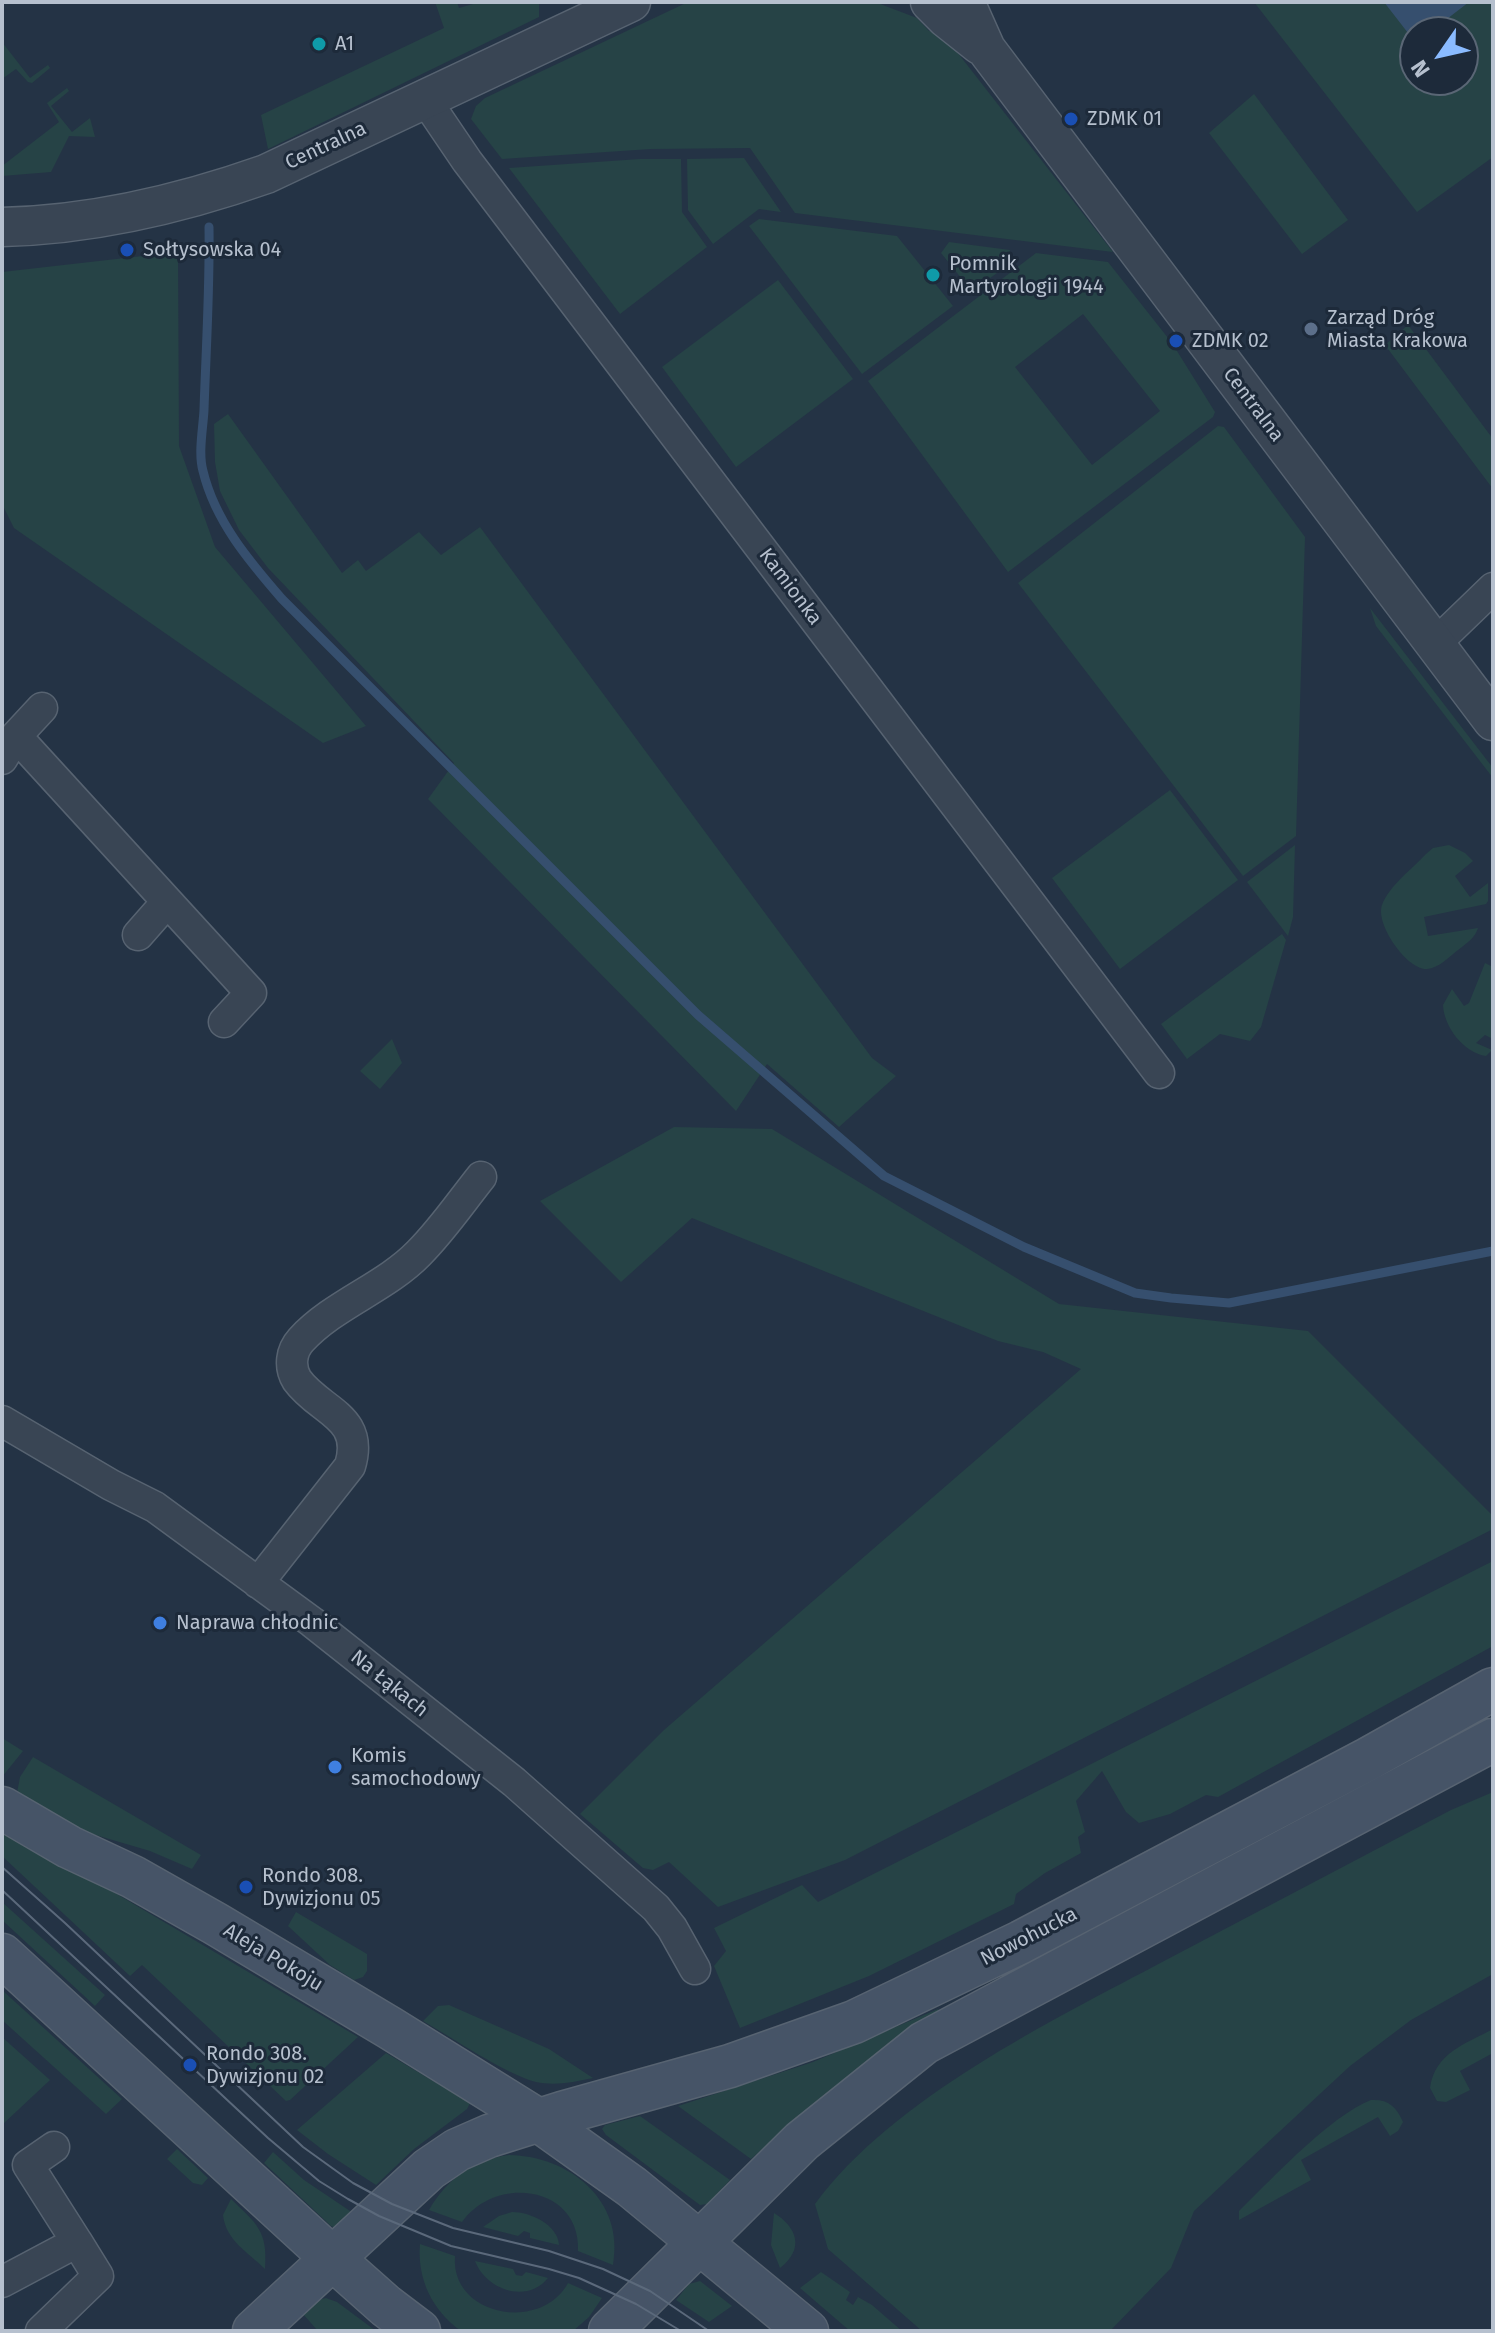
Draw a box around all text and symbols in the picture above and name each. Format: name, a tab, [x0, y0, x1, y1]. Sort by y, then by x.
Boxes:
north arrow	[1399, 16, 1479, 96]
place label: A1	[335, 32, 354, 56]
marker: A1	[310, 35, 328, 53]
text: N	[1405, 55, 1436, 82]
place label: ZDMK 01	[1087, 107, 1162, 131]
marker: ZDMK 01	[1062, 110, 1080, 128]
street label: Centralna	[282, 117, 370, 175]
place label: Sołtysowska 04	[143, 238, 281, 262]
marker: Sołtysowska 04	[118, 241, 136, 259]
place label: Pomnik Martyrologii 1944	[949, 252, 1104, 299]
marker: Pomnik Martyrologii 1944	[924, 266, 942, 284]
place label: Zarząd Dróg Miasta Krakowa	[1327, 306, 1468, 353]
marker: Zarząd Dróg Miasta Krakowa	[1302, 320, 1320, 338]
place label: ZDMK 02	[1192, 329, 1269, 353]
marker: ZDMK 02	[1167, 332, 1185, 350]
street label: Centralna	[1217, 363, 1289, 447]
street label: Kamionka	[753, 544, 827, 630]
place label: Naprawa chłodnic	[176, 1611, 338, 1635]
marker: Naprawa chłodnic	[151, 1614, 169, 1632]
street label: Na Łąkach	[345, 1645, 433, 1723]
place label: Komis samochodowy	[351, 1744, 481, 1791]
marker: Komis samochodowy	[326, 1758, 344, 1776]
place label: Rondo 308. Dywizjonu 05	[262, 1864, 381, 1911]
marker: Rondo 308. Dywizjonu 05	[237, 1878, 255, 1896]
street label: Nowohucka	[977, 1902, 1081, 1972]
street label: Aleja Pokoju	[219, 1919, 327, 1997]
place label: Rondo 308. Dywizjonu 02	[206, 2042, 324, 2089]
marker: Rondo 308. Dywizjonu 02	[181, 2056, 199, 2074]

